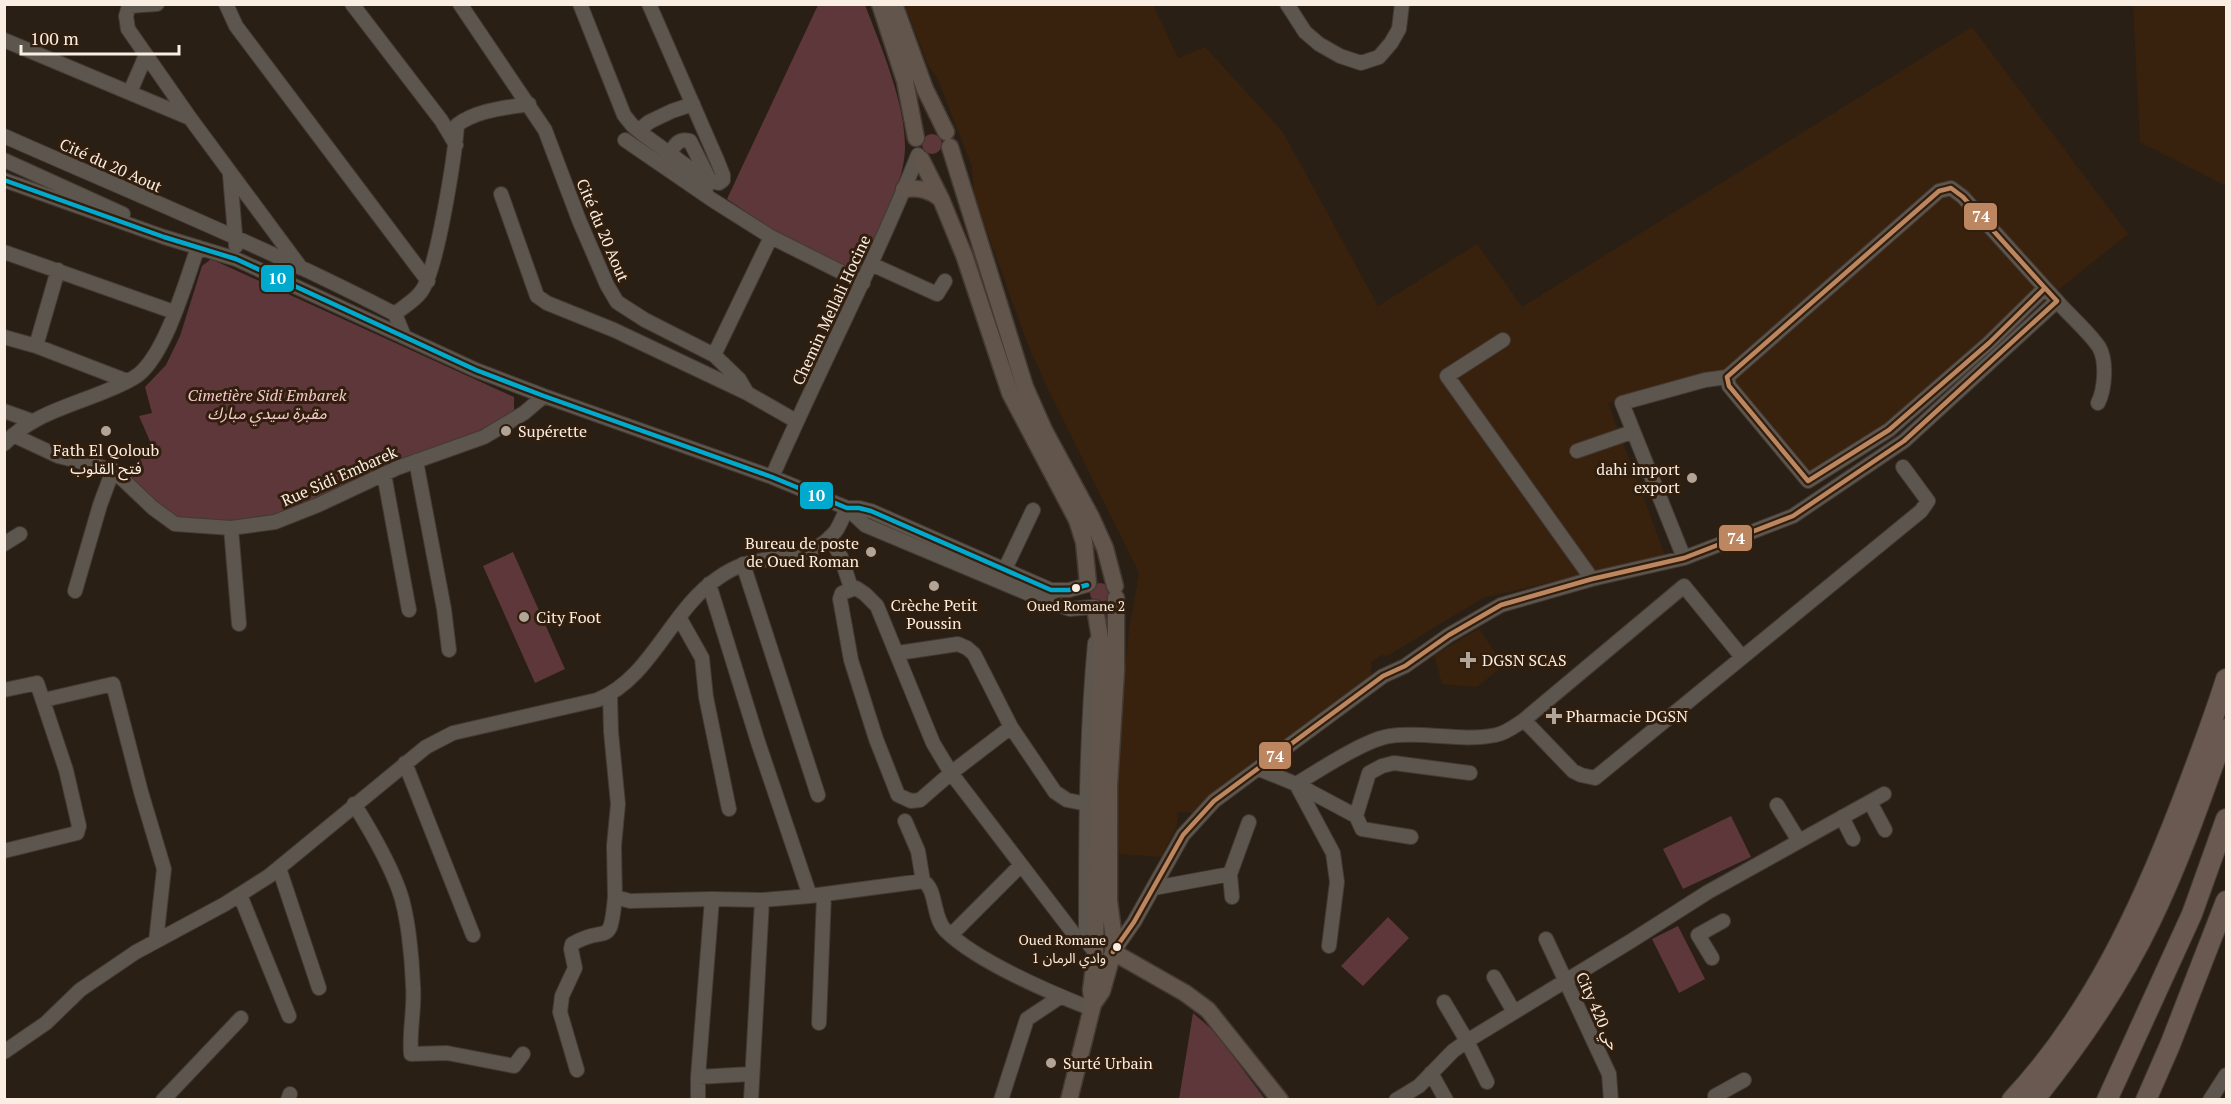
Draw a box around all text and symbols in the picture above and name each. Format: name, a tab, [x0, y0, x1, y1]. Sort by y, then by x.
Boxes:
scale bar	[21, 18, 178, 56]
text: 100 m	[30, 26, 79, 50]
street label: Cité du 20 Aout	[56, 133, 166, 197]
street label: Cité du 20 Aout	[571, 175, 635, 285]
line badge: 74	[1963, 202, 1998, 231]
text: 74	[1972, 205, 1990, 227]
street label: Chemin Mellali Hocine	[787, 231, 875, 389]
line badge: 10	[260, 264, 295, 293]
text: 10	[268, 267, 286, 289]
park label: Cimetière Sidi Embarek مقبرة سيدي مبارك	[188, 384, 347, 427]
place label: Supérette	[518, 420, 587, 442]
marker: Fath El Qoloub فتح القلوب	[99, 424, 113, 438]
marker: Supérette	[499, 424, 513, 438]
place label: Fath El Qoloub فتح القلوب	[53, 439, 159, 481]
street label: Rue Sidi Embarek	[278, 440, 401, 511]
place label: dahi import export	[1596, 458, 1680, 498]
marker: dahi import export	[1685, 471, 1699, 485]
line badge: 10	[799, 481, 834, 510]
text: 10	[807, 484, 825, 506]
line badge: 74	[1718, 524, 1753, 552]
text: 74	[1727, 527, 1745, 549]
place label: Bureau de poste de Oued Roman	[745, 532, 859, 572]
marker: Bureau de poste de Oued Roman	[864, 545, 878, 559]
marker: Crèche Petit Poussin	[927, 579, 941, 593]
marker: Oued Romane 2	[1070, 582, 1082, 594]
place label: Crèche Petit Poussin	[890, 594, 978, 634]
place label: Oued Romane 2	[1027, 596, 1125, 615]
place label: City Foot	[536, 606, 601, 628]
marker: City Foot	[517, 610, 531, 624]
place label: DGSN SCAS	[1482, 649, 1567, 671]
marker: DGSN SCAS	[1459, 651, 1477, 669]
place label: Pharmacie DGSN	[1566, 705, 1688, 727]
marker: Pharmacie DGSN	[1547, 709, 1561, 723]
line badge: 74	[1258, 741, 1292, 770]
text: 74	[1266, 745, 1284, 767]
place label: Oued Romane 1 وادي الرمان	[1018, 930, 1106, 969]
marker: Oued Romane 1 وادي الرمان	[1111, 941, 1123, 953]
street label: City 420 حي	[1569, 968, 1625, 1054]
place label: Surté Urbain	[1063, 1052, 1153, 1074]
marker: Surté Urbain	[1044, 1056, 1058, 1070]

